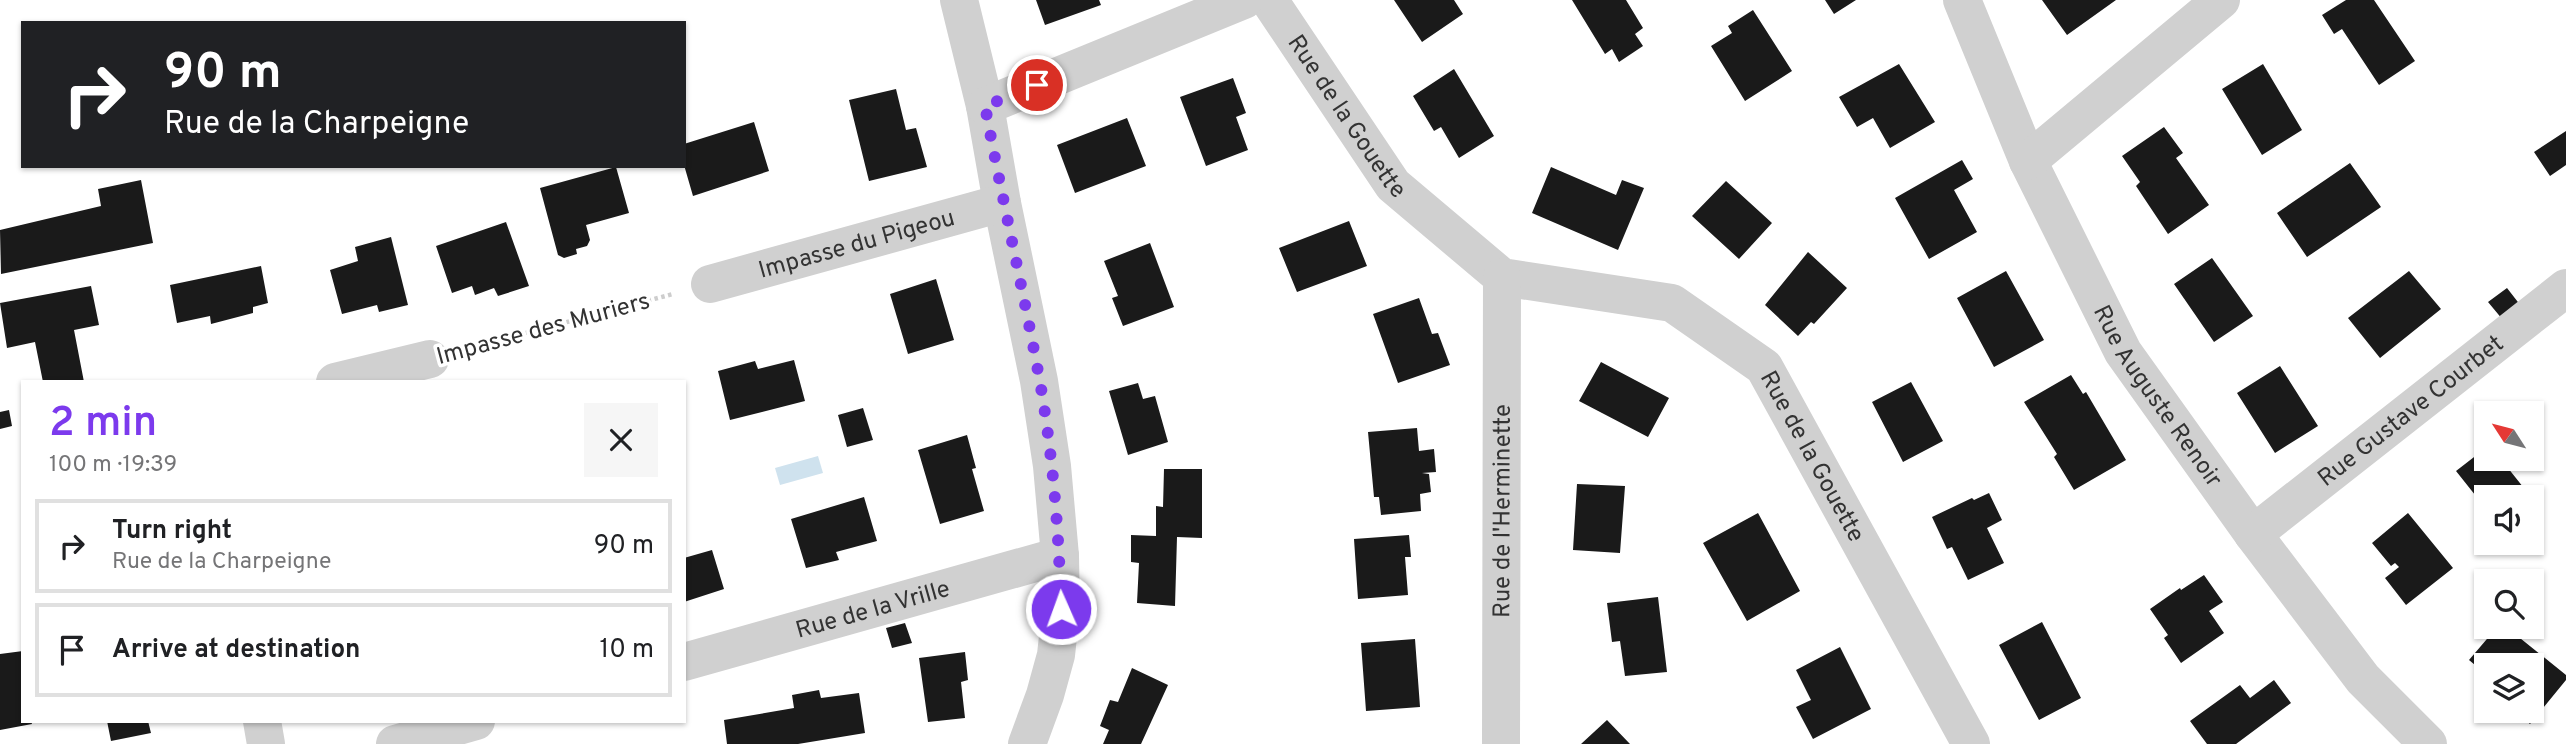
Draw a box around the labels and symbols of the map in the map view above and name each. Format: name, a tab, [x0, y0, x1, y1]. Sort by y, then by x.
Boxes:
street label: Rue de la Gouette	[1280, 30, 1411, 206]
pin	[1007, 55, 1067, 115]
street label: Impasse du Pigeou	[755, 204, 959, 287]
street label: Impasse des Muriers	[434, 287, 653, 373]
street label: Rue Auguste Renoir	[2085, 301, 2228, 494]
street label: Rue Gustave Courbet	[2312, 330, 2511, 494]
street label: Rue de la Gouette	[1752, 366, 1870, 548]
north arrow	[2474, 401, 2544, 471]
street label: Rue de l'Herminette	[1488, 404, 1519, 618]
position arrow	[1024, 572, 1098, 646]
street label: Rue de la Vrille	[793, 575, 954, 647]

